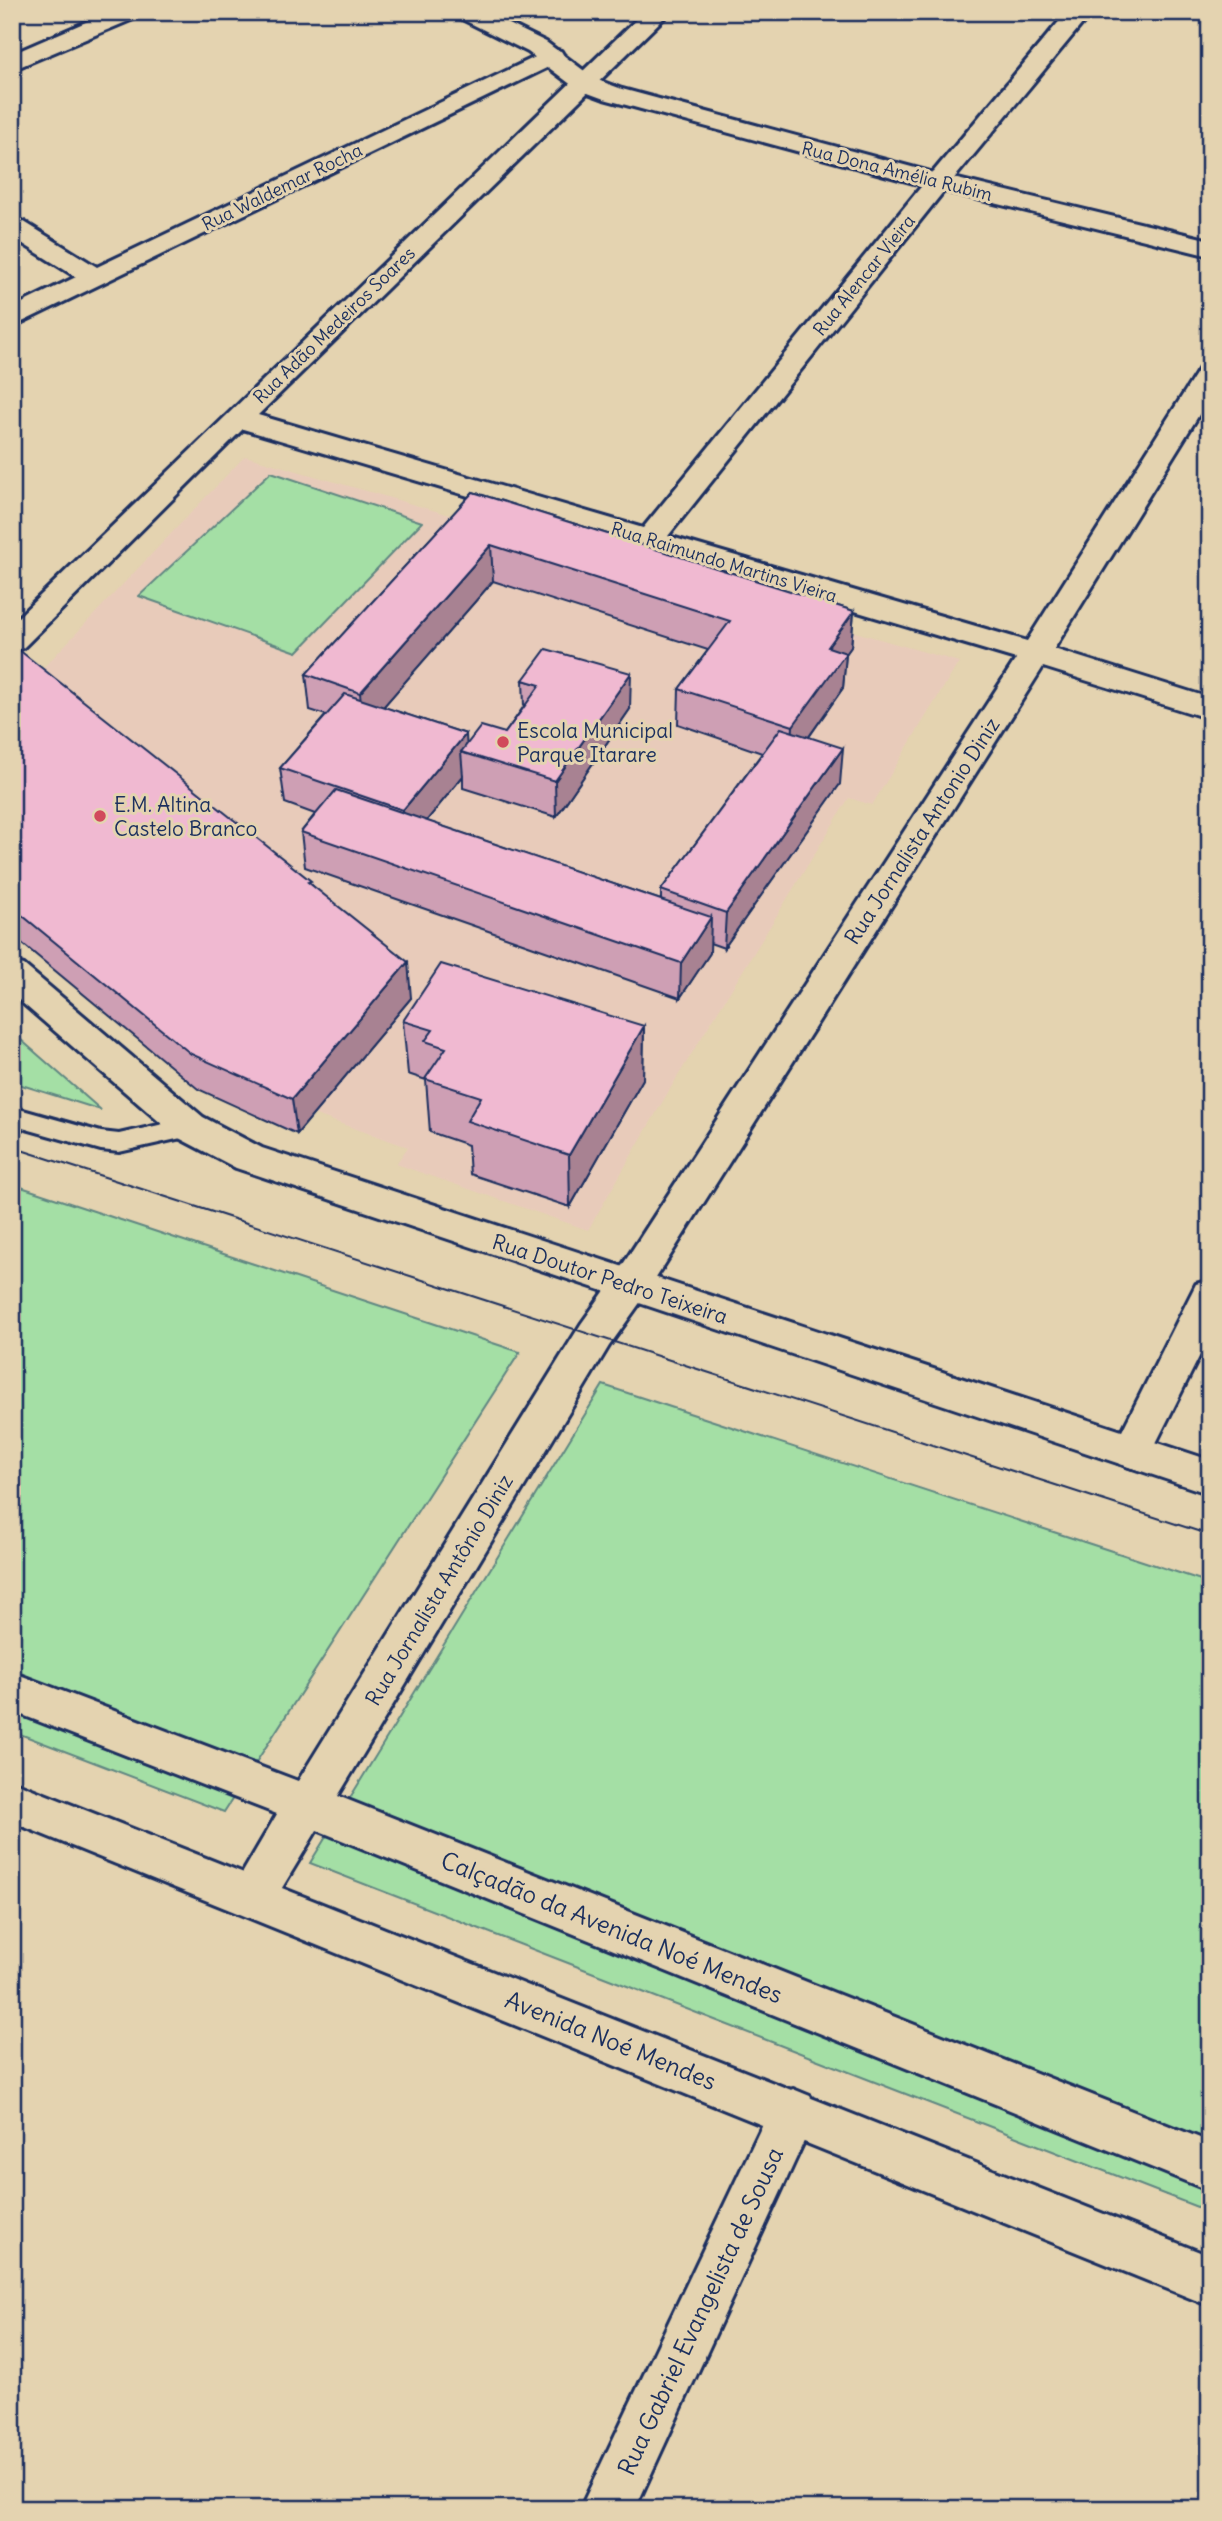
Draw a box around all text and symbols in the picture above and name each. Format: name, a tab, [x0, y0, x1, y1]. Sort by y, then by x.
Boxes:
street label: Rua Dona Amélia Rubim	[799, 136, 995, 206]
street label: Rua Waldemar Rocha	[198, 138, 366, 236]
street label: Rua Alencar Vieira	[808, 210, 920, 340]
street label: Rua Adão Medeiros Soares	[248, 242, 420, 408]
street label: Rua Raimundo Martins Vieira	[608, 517, 840, 607]
street label: Rua Jornalista Antonio Diniz	[838, 712, 1006, 950]
place label: Escola Municipal Parque Itarare	[517, 717, 673, 768]
marker: Escola Municipal Parque Itarare	[495, 734, 511, 750]
place label: E.M. Altina Castelo Branco	[114, 791, 257, 842]
marker: E.M. Altina Castelo Branco	[92, 808, 108, 824]
street label: Rua Doutor Pedro Teixeira	[489, 1228, 731, 1330]
street label: Rua Jornalista Antônio Diniz	[359, 1469, 519, 1711]
street label: Calçadão da Avenida Noé Mendes	[437, 1845, 787, 2009]
street label: Avenida Noé Mendes	[501, 1984, 721, 2096]
street label: Rua Gabriel Evangelista de Sousa	[611, 2142, 789, 2480]

